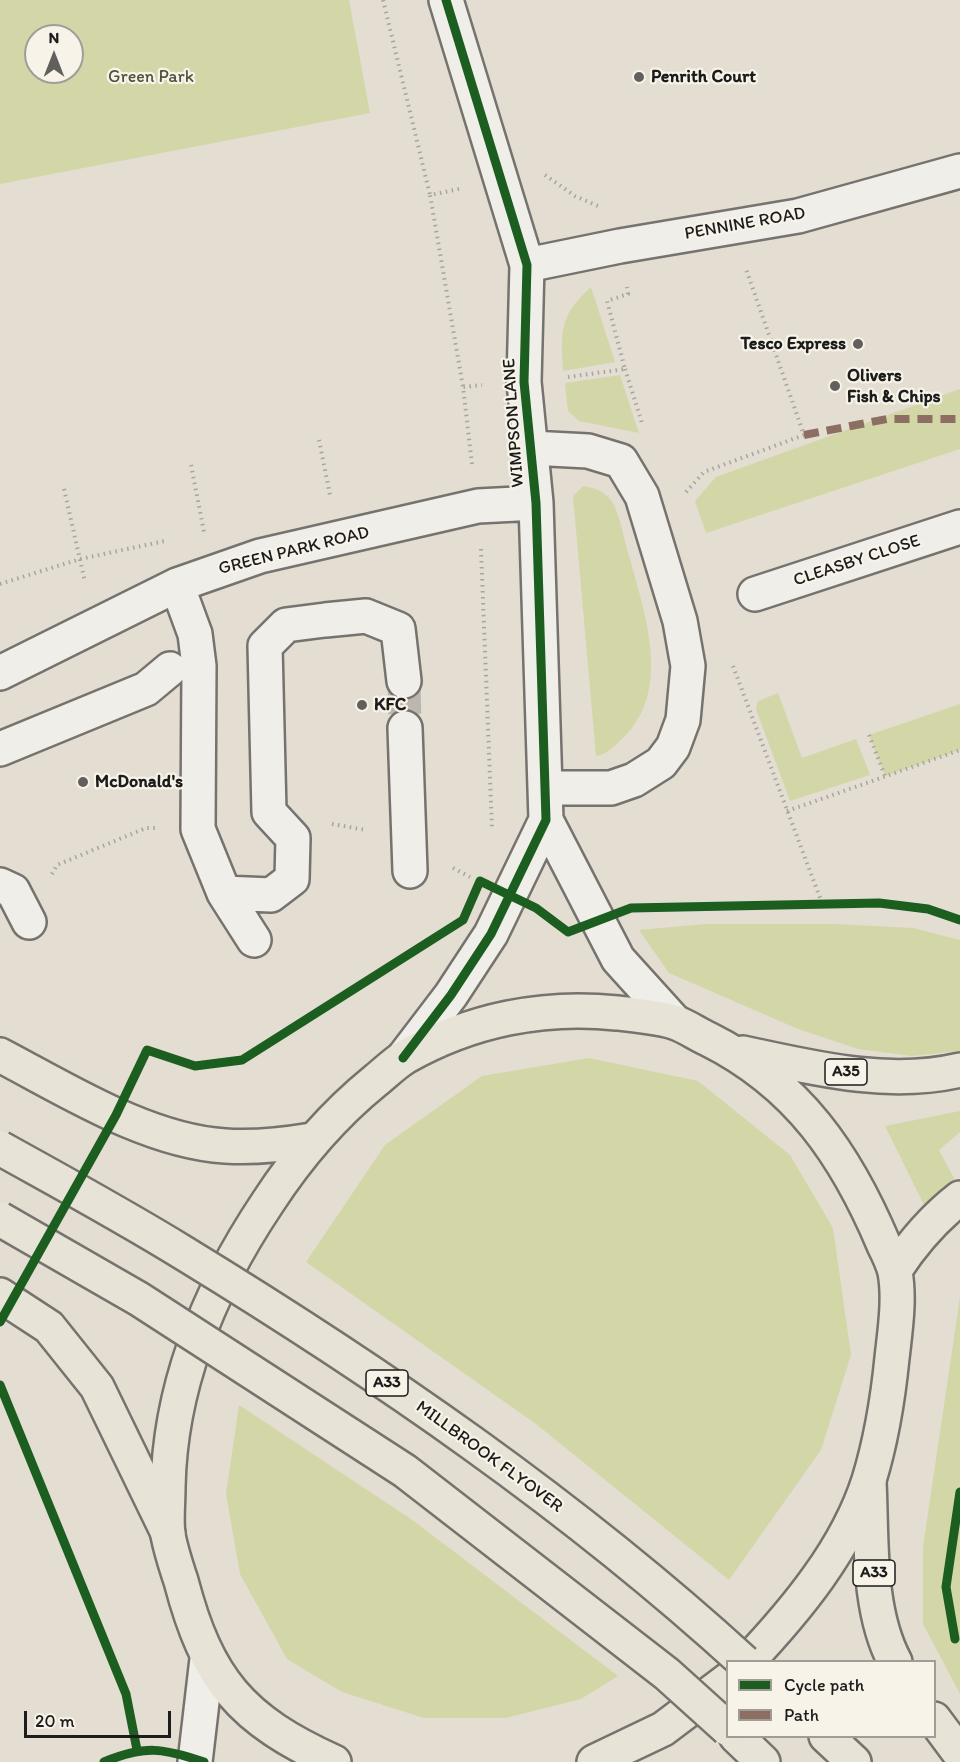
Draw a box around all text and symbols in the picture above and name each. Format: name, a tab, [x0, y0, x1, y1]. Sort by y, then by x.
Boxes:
north arrow	[24, 24, 84, 84]
text: N	[49, 28, 59, 47]
park label: Green Park	[108, 66, 194, 88]
place label: Penrith Court	[651, 66, 756, 88]
marker: Penrith Court	[632, 70, 646, 84]
street label: PENNINE ROAD	[683, 203, 807, 245]
place label: Tesco Express	[740, 333, 846, 355]
marker: Tesco Express	[851, 337, 865, 351]
street label: WIMPSON LANE	[499, 358, 529, 488]
place label: Olivers Fish & Chips	[847, 365, 941, 407]
marker: Olivers Fish & Chips	[828, 379, 842, 393]
street label: GREEN PARK ROAD	[216, 522, 372, 580]
street label: CLEASBY CLOSE	[791, 530, 923, 592]
place label: KFC	[374, 694, 406, 716]
marker: KFC	[355, 698, 369, 712]
place label: McDonald's	[95, 771, 183, 793]
marker: McDonald's	[76, 775, 90, 789]
road number: A35	[825, 1059, 867, 1085]
road number: A33	[366, 1370, 408, 1396]
street label: MILLBROOK FLYOVER	[411, 1396, 567, 1518]
road number: A33	[853, 1560, 895, 1586]
legend	[726, 1660, 936, 1738]
text: Cycle path	[784, 1674, 864, 1696]
scale bar	[27, 1699, 174, 1737]
text: Path	[784, 1704, 819, 1726]
text: 20 m	[35, 1710, 75, 1732]

